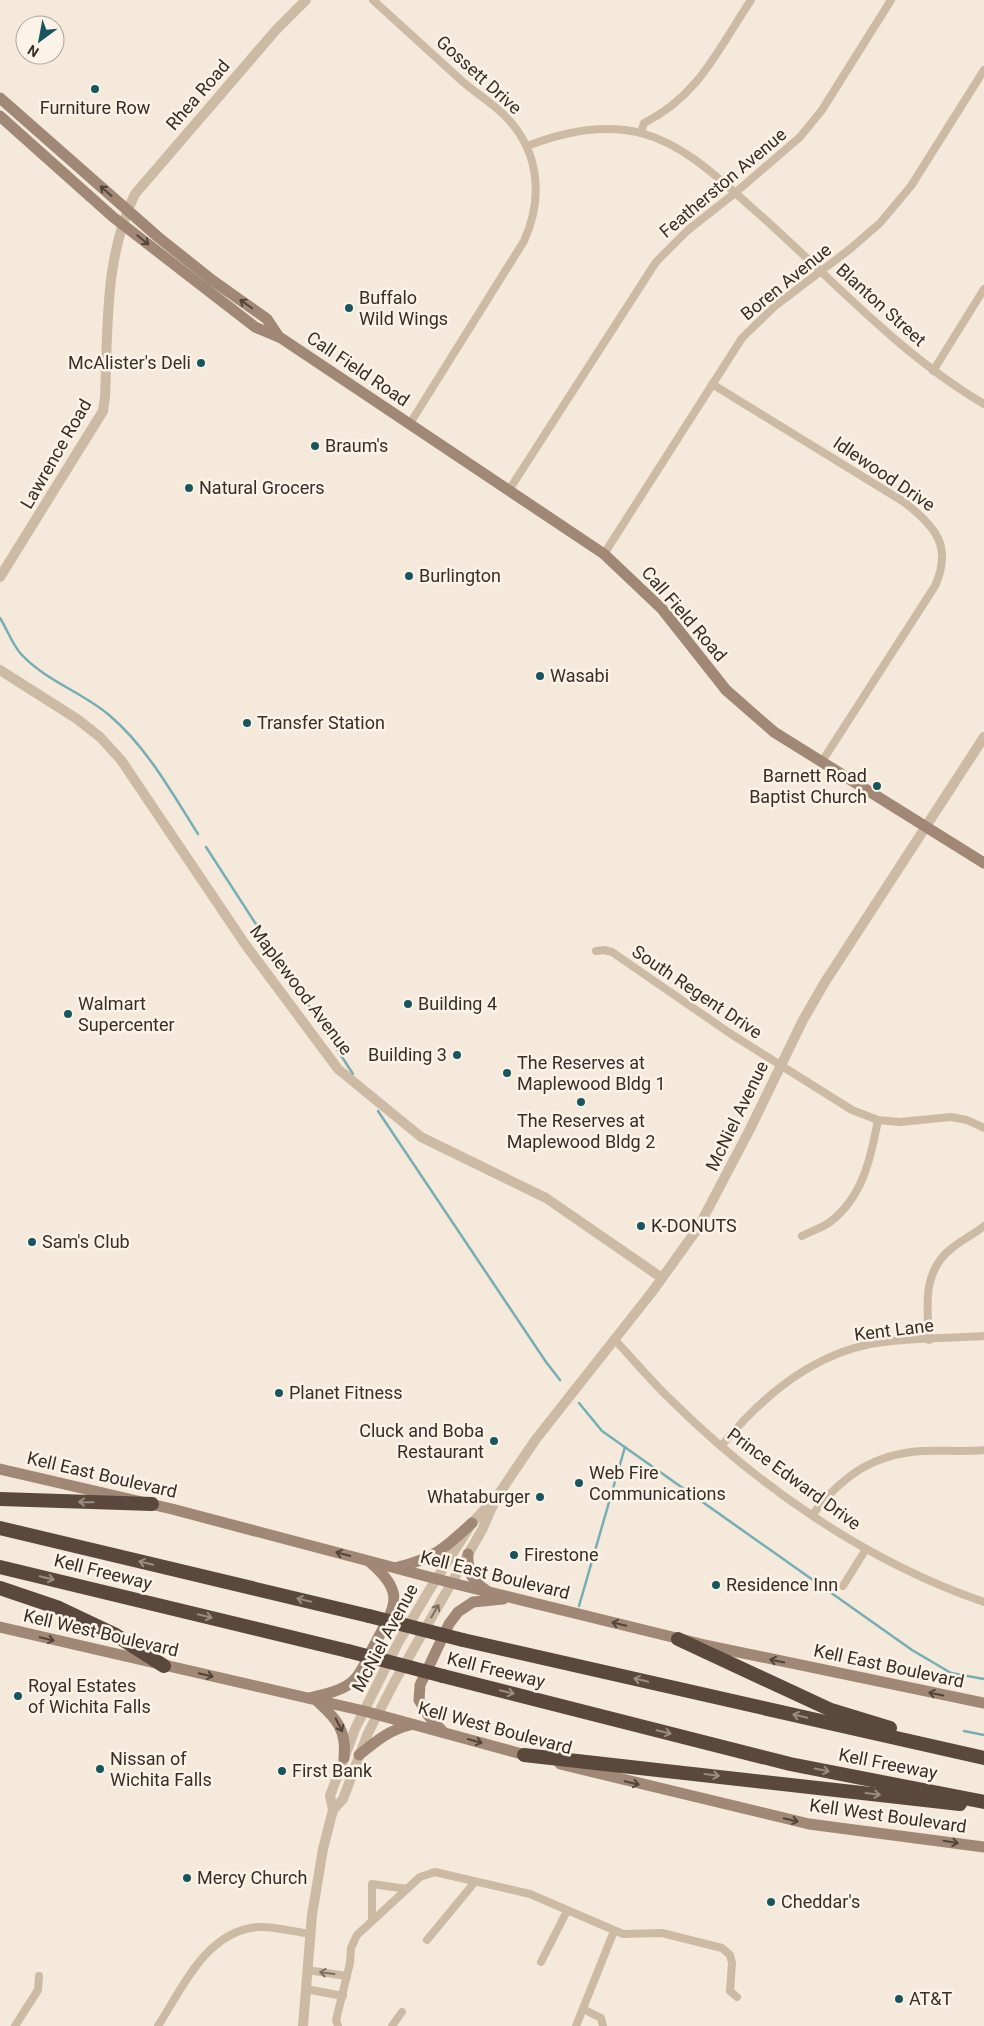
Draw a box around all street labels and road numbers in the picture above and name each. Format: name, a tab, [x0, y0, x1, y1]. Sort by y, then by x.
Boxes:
street label: Gossett Drive	[432, 31, 526, 118]
street label: Rhea Road	[161, 55, 234, 134]
street label: Featherston Avenue	[655, 123, 790, 242]
street label: Boren Avenue	[736, 239, 835, 324]
street label: Blanton Street	[832, 259, 930, 350]
street label: Call Field Road	[303, 327, 413, 411]
street label: Lawrence Road	[16, 395, 95, 512]
street label: Idlewood Drive	[829, 432, 939, 515]
street label: Call Field Road	[637, 562, 731, 665]
street label: Maplewood Avenue	[246, 921, 357, 1059]
street label: South Regent Drive	[628, 940, 766, 1043]
street label: McNiel Avenue	[701, 1057, 772, 1174]
street label: Kent Lane	[853, 1314, 935, 1345]
street label: Prince Edward Drive	[724, 1423, 865, 1534]
street label: Kell East Boulevard	[25, 1447, 179, 1502]
street label: Kell East Boulevard	[418, 1546, 572, 1603]
street label: Kell Freeway	[52, 1549, 155, 1594]
street label: McNiel Avenue	[347, 1580, 422, 1695]
street label: Kell West Boulevard	[22, 1604, 181, 1661]
street label: Kell East Boulevard	[812, 1639, 966, 1692]
street label: Kell Freeway	[445, 1647, 548, 1692]
street label: Kell West Boulevard	[416, 1697, 574, 1758]
street label: Kell Freeway	[837, 1744, 940, 1783]
street label: Kell West Boulevard	[808, 1794, 968, 1837]

